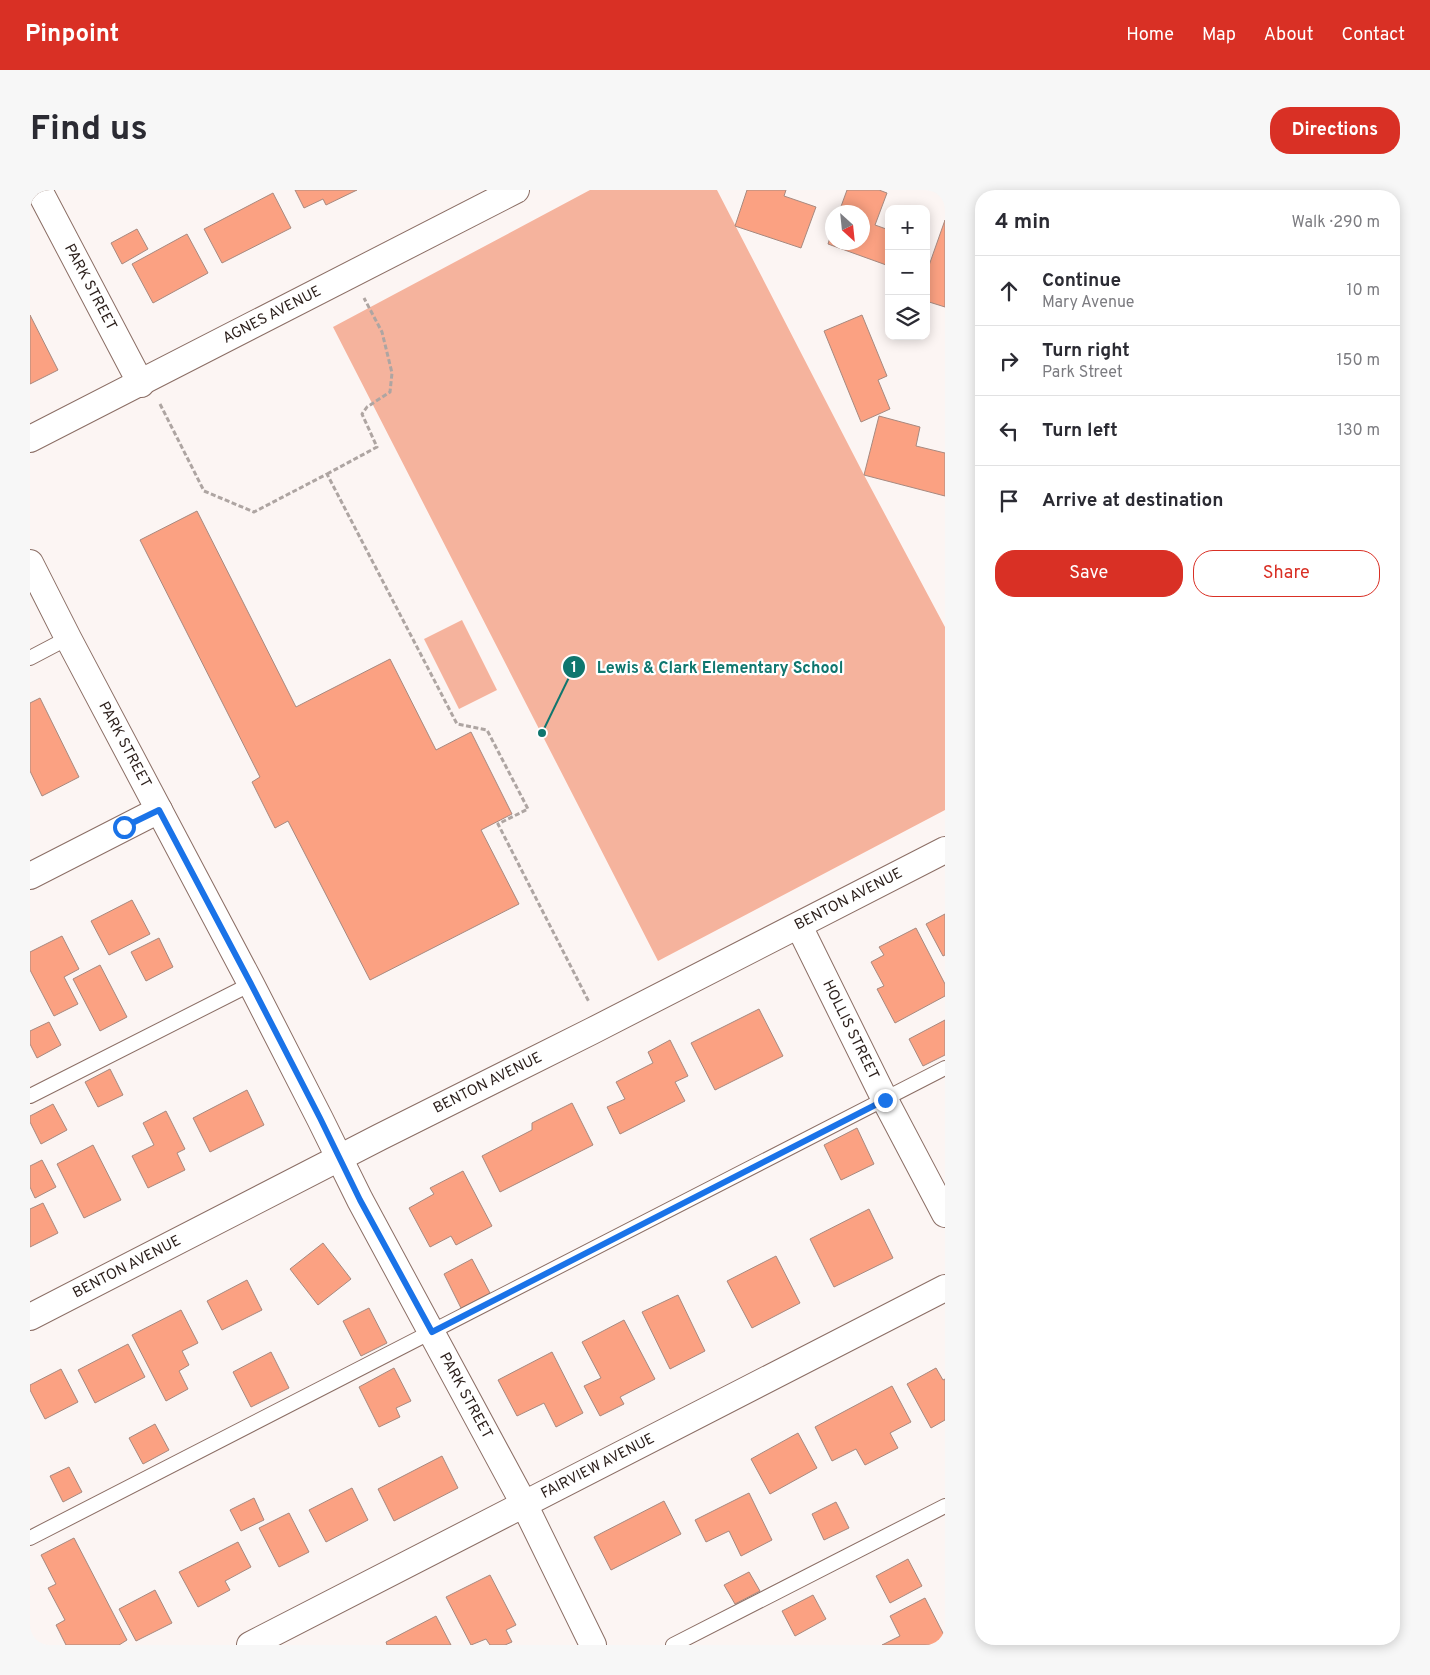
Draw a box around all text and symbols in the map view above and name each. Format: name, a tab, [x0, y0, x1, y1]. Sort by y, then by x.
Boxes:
text: Pinpoint	[25, 20, 119, 50]
text: Home	[1126, 24, 1174, 47]
text: Map	[1202, 24, 1236, 47]
text: About	[1264, 24, 1313, 47]
text: Contact	[1341, 24, 1405, 47]
button: Directions	[1270, 107, 1400, 154]
text: Find us	[30, 108, 148, 152]
north arrow	[825, 205, 870, 250]
map controls	[885, 205, 930, 340]
button: +	[885, 205, 930, 250]
text: 4 min	[995, 209, 1051, 236]
text: Walk · 290 m	[1292, 213, 1380, 233]
street label: PARK STREET	[60, 241, 121, 334]
button: −	[885, 250, 930, 295]
text: Continue	[1042, 269, 1121, 293]
icon: ahead	[995, 277, 1023, 305]
text: 10 m	[1346, 281, 1380, 301]
street label: AGNES AVENUE	[220, 282, 325, 348]
text: Mary Avenue	[1042, 293, 1134, 313]
button: layers	[885, 295, 930, 340]
text: Turn right	[1042, 339, 1130, 363]
icon: right	[995, 347, 1023, 375]
text: 150 m	[1337, 351, 1380, 371]
text: Park Street	[1042, 363, 1123, 383]
icon: left	[995, 417, 1023, 445]
text: Turn left	[1042, 419, 1118, 443]
text: 130 m	[1337, 421, 1380, 441]
icon: arrive	[995, 487, 1023, 515]
text: Arrive at destination	[1042, 489, 1223, 513]
button: Save	[995, 550, 1183, 597]
button: Share	[1193, 550, 1380, 597]
callout: Lewis & Clark Elementary School	[562, 652, 853, 683]
text: 1	[571, 659, 577, 678]
text: Lewis & Clark Elementary School	[597, 659, 843, 679]
street label: PARK STREET	[94, 698, 155, 791]
route start	[113, 816, 136, 839]
street label: BENTON AVENUE	[791, 864, 906, 935]
street label: HOLLIS STREET	[818, 977, 883, 1083]
street label: BENTON AVENUE	[430, 1048, 545, 1118]
route end	[874, 1089, 897, 1112]
street label: BENTON AVENUE	[70, 1231, 184, 1303]
street label: PARK STREET	[435, 1349, 497, 1442]
street label: FAIRVIEW AVENUE	[538, 1429, 658, 1503]

